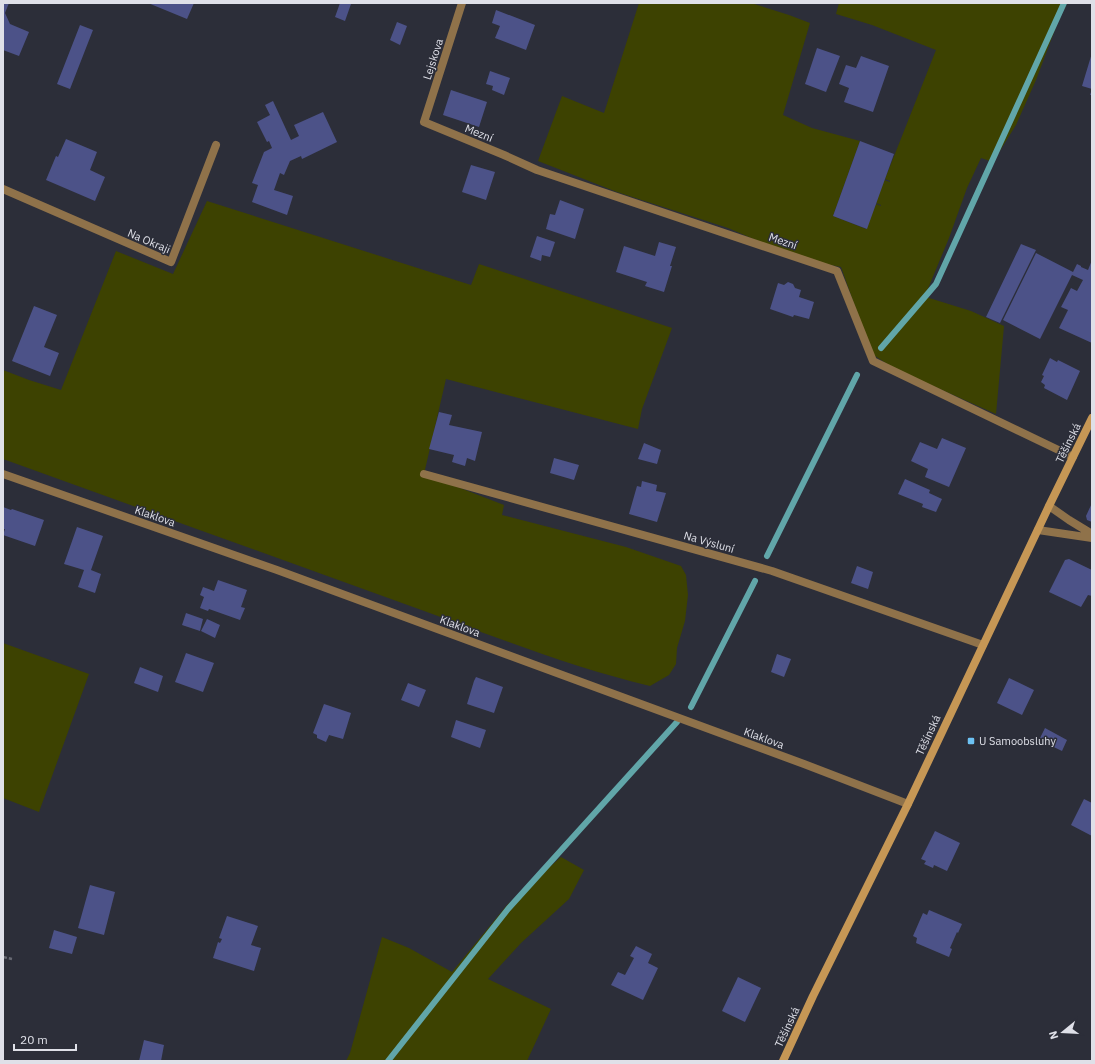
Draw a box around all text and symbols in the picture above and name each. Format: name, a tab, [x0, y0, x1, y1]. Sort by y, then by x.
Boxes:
street label: Lejskova	[420, 37, 446, 81]
street label: Mezní	[463, 121, 495, 145]
street label: Na Okraji	[125, 226, 173, 256]
street label: Mezní	[767, 230, 799, 252]
street label: Těšínská	[1052, 421, 1084, 465]
street label: Klaklova	[133, 503, 177, 529]
street label: Na Výsluní	[682, 528, 736, 556]
street label: Klaklova	[438, 612, 482, 640]
street label: Těšínská	[913, 712, 943, 757]
street label: Klaklova	[742, 724, 786, 752]
place label: U Samoobsluhy	[979, 734, 1056, 748]
marker: U Samoobsluhy	[966, 736, 976, 746]
street label: Těšínská	[772, 1004, 802, 1049]
north arrow	[1043, 1012, 1083, 1052]
scale bar	[14, 1026, 76, 1052]
text: N	[1046, 1029, 1061, 1041]
text: 20 m	[20, 1032, 48, 1047]

